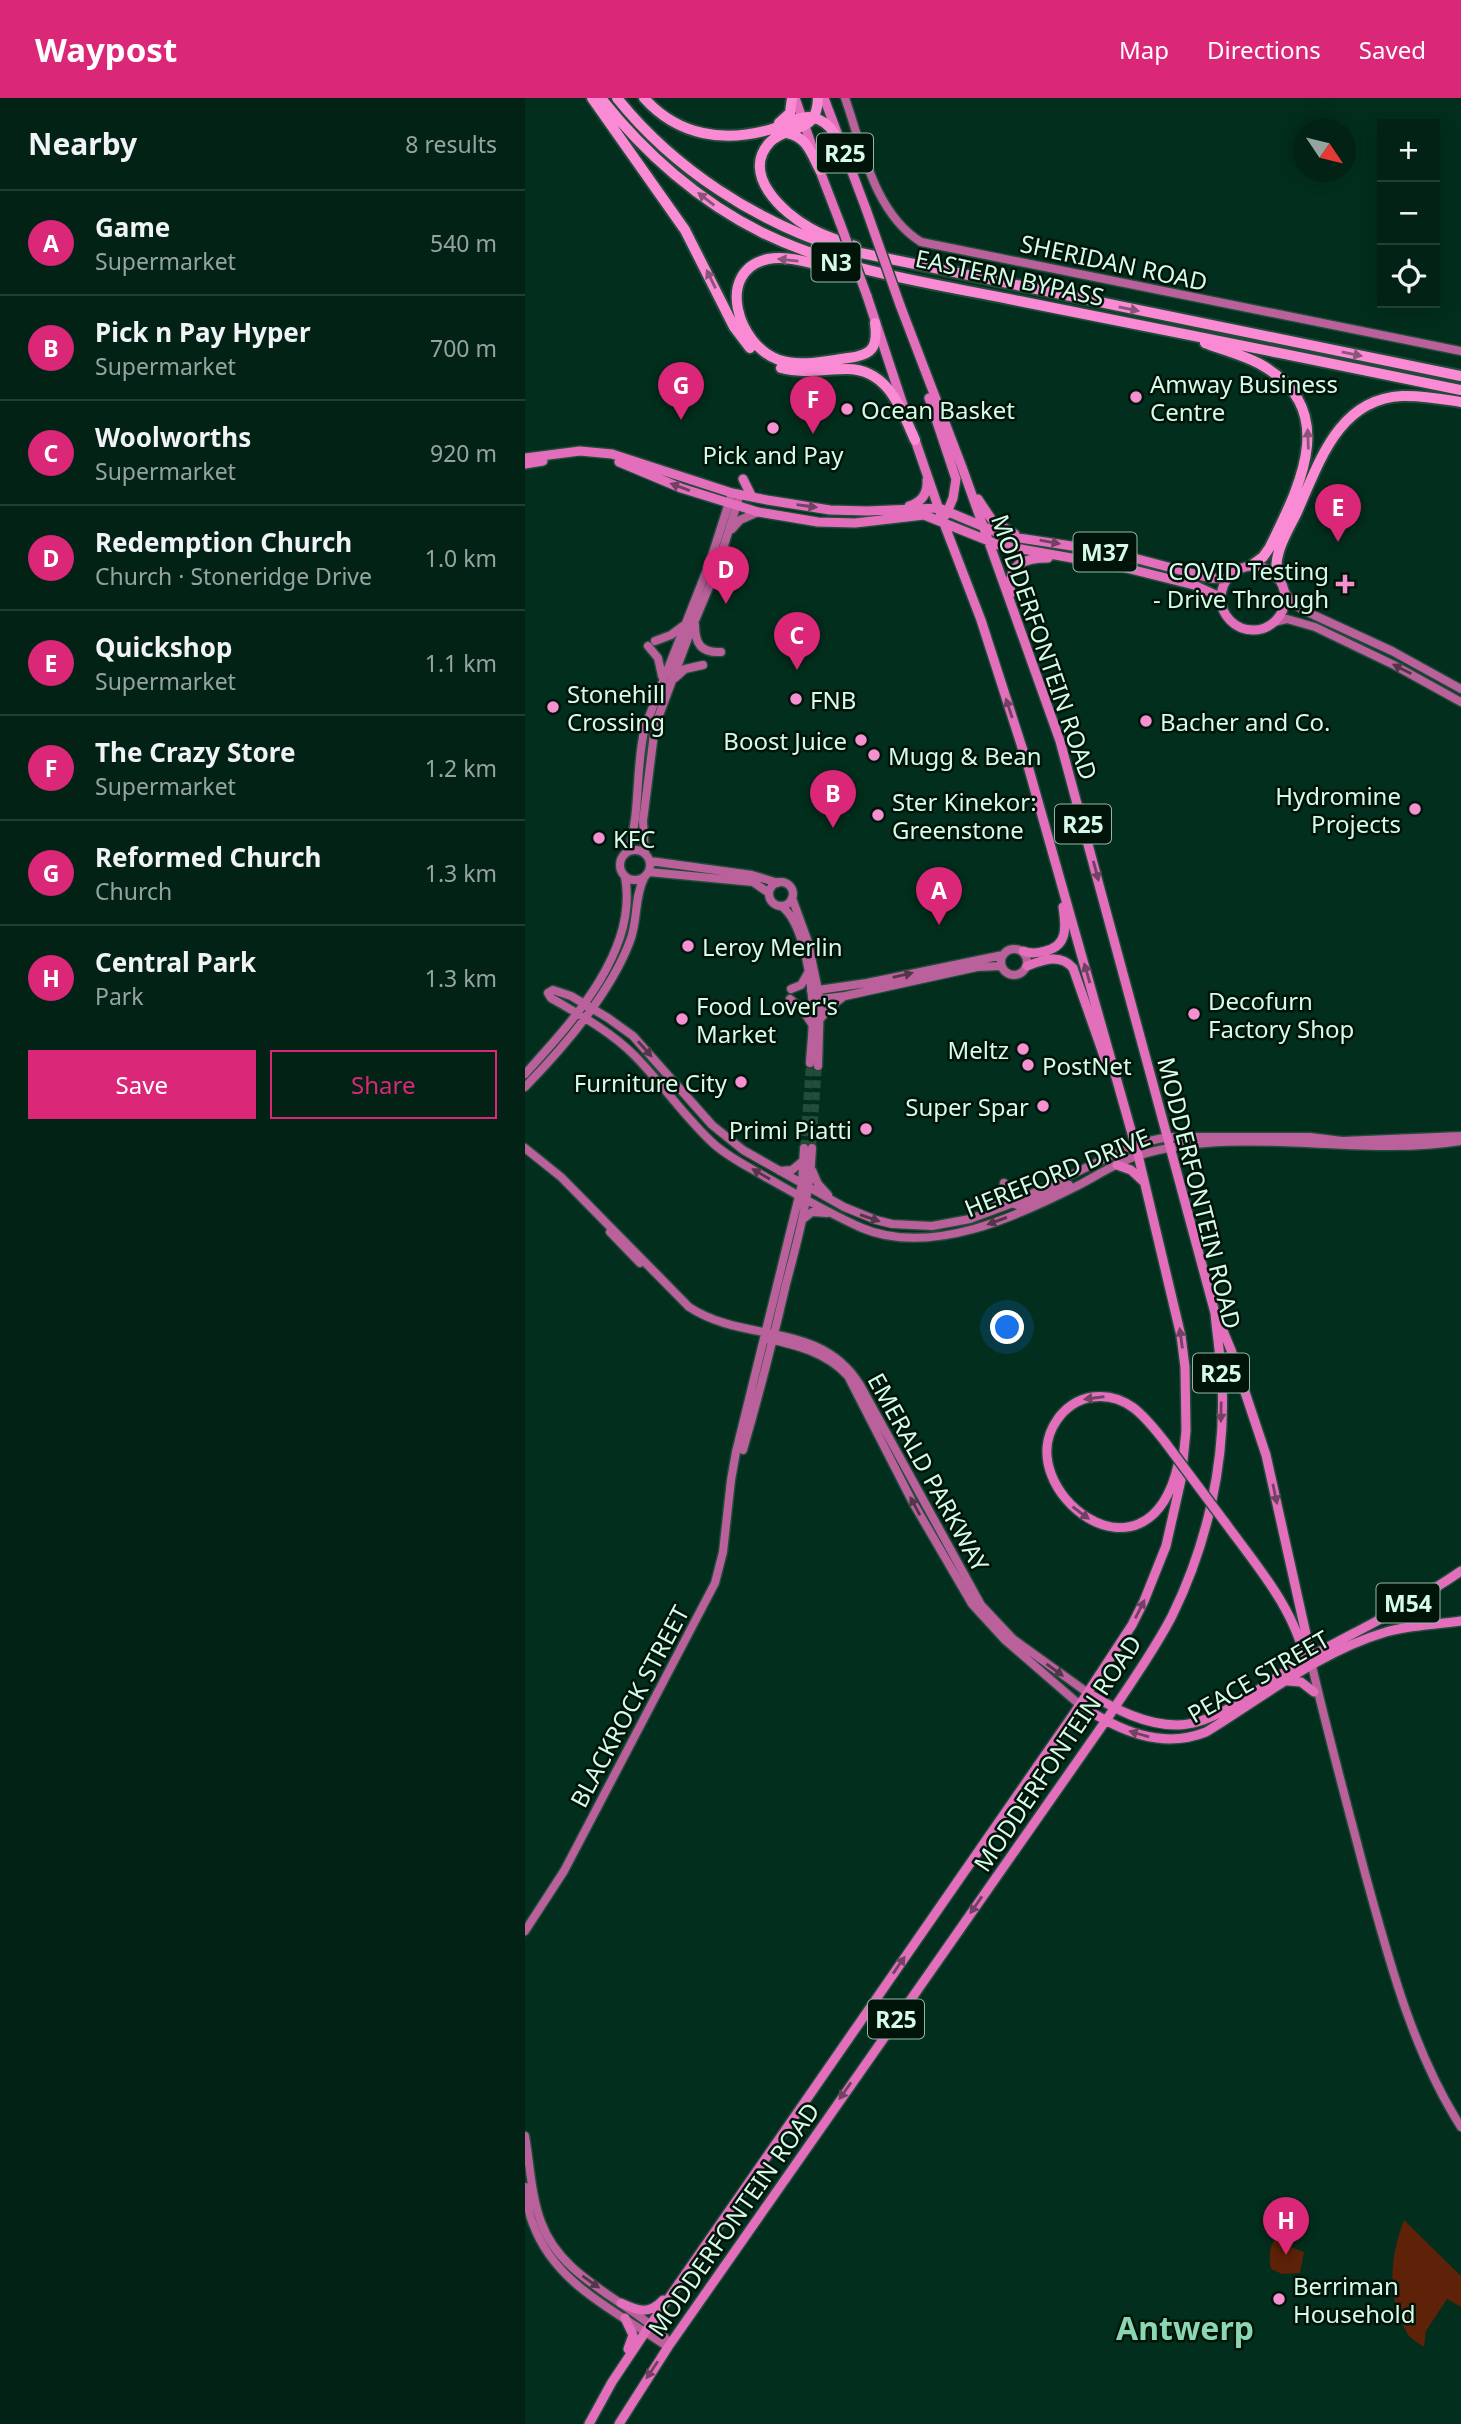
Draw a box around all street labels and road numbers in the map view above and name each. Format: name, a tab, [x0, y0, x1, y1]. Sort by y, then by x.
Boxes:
road number: R25	[817, 134, 873, 172]
street label: SHERIDAN ROAD	[1018, 226, 1210, 298]
street label: EASTERN BYPASS	[913, 241, 1107, 313]
road number: N3	[811, 242, 861, 281]
street label: MODDERFONTEIN ROAD	[984, 510, 1106, 784]
road number: M37	[1073, 533, 1137, 572]
road number: R25	[1055, 804, 1111, 844]
street label: MODDERFONTEIN ROAD	[1150, 1054, 1250, 1332]
street label: HEREFORD DRIVE	[959, 1120, 1155, 1224]
road number: R25	[1193, 1354, 1249, 1392]
street label: EMERALD PARKWAY	[861, 1367, 998, 1578]
road number: M54	[1377, 1584, 1439, 1622]
street label: BLACKROCK STREET	[562, 1599, 697, 1813]
street label: PEACE STREET	[1181, 1622, 1336, 1730]
street label: MODDERFONTEIN ROAD	[965, 1628, 1149, 1878]
road number: R25	[868, 2000, 924, 2038]
street label: MODDERFONTEIN ROAD	[640, 2095, 826, 2343]

